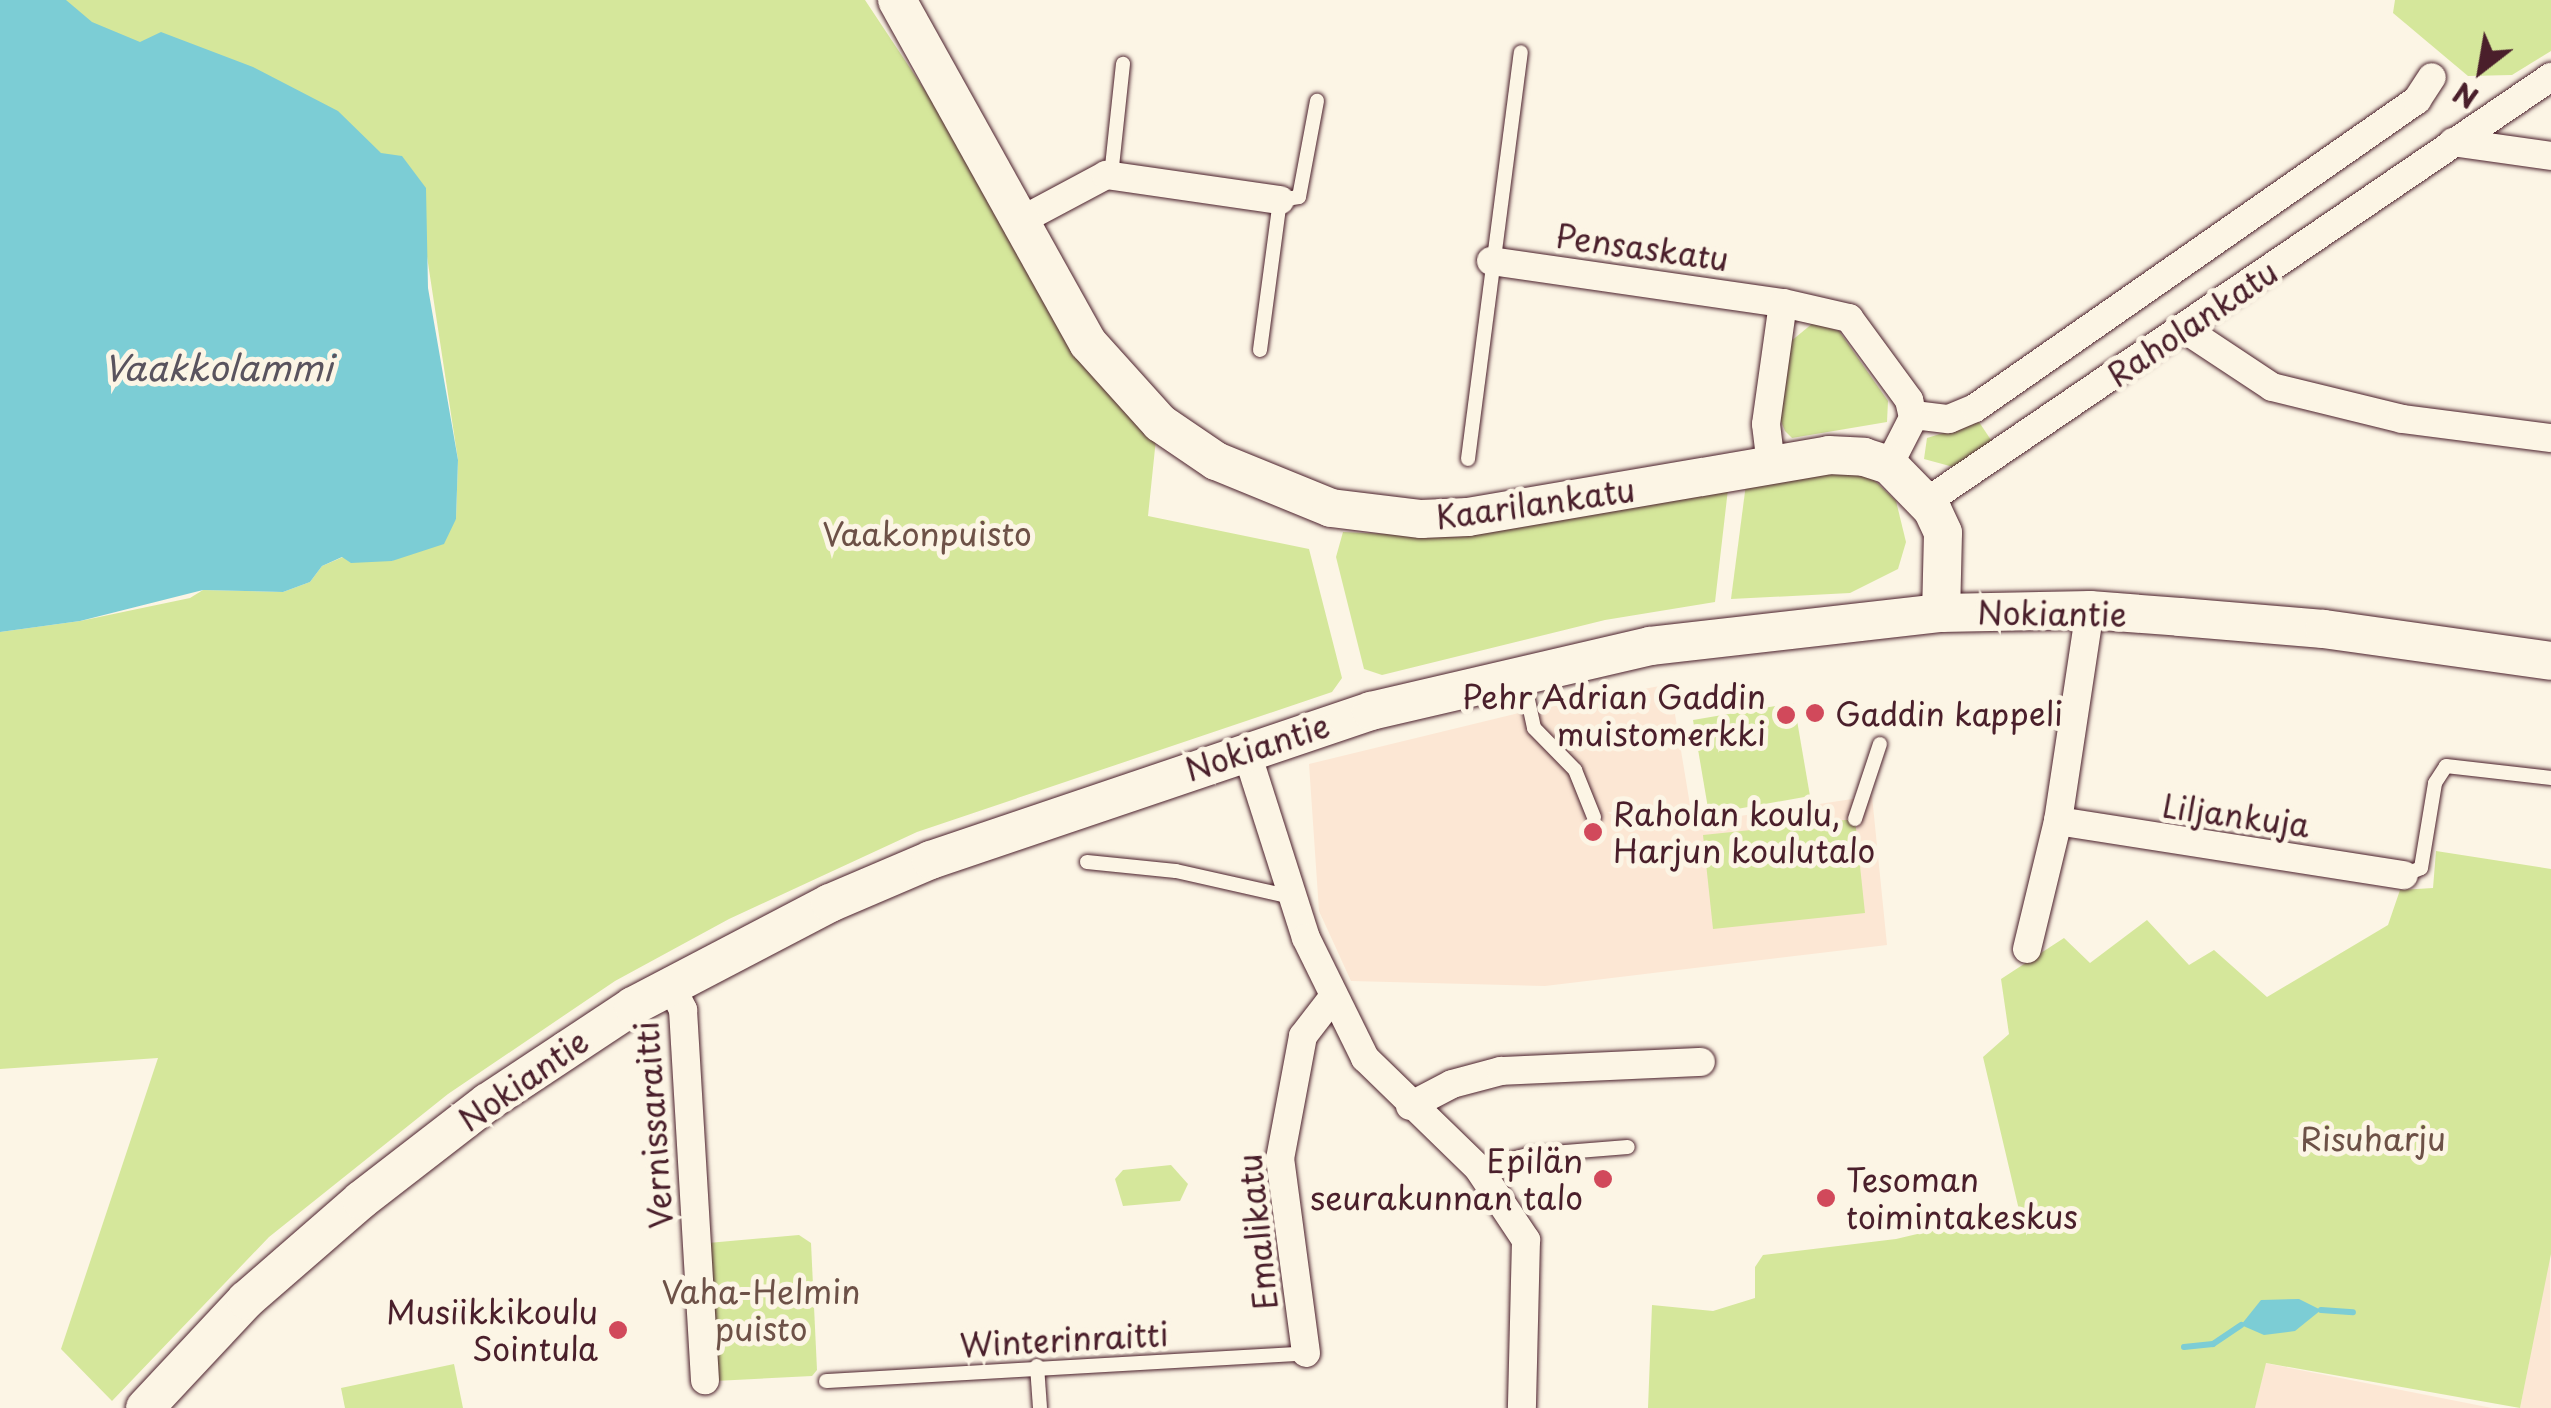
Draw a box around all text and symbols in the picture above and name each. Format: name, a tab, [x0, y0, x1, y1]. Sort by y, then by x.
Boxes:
north arrow	[2431, 20, 2531, 120]
text: N	[2445, 72, 2486, 120]
street label: Pensaskatu	[1553, 216, 1731, 278]
street label: Raholankatu	[2100, 252, 2284, 394]
water label: Vaakkolammi	[103, 346, 333, 388]
street label: Kaarilankatu	[1433, 470, 1637, 536]
park label: Vaakonpuisto	[822, 514, 1032, 552]
street label: Nokiantie	[1977, 592, 2127, 634]
place label: Pehr Adrian Gaddin muistomerkki	[1460, 678, 1766, 753]
place label: Gaddin kappeli	[1835, 694, 2063, 732]
marker: Gaddin kappeli	[1804, 702, 1826, 724]
marker: Pehr Adrian Gaddin muistomerkki	[1775, 704, 1797, 726]
street label: Nokiantie	[1180, 706, 1334, 788]
street label: Liljankuja	[2160, 786, 2312, 844]
place label: Raholan koulu, Harjun koulutalo	[1613, 795, 1875, 870]
marker: Raholan koulu, Harjun koulutalo	[1582, 821, 1604, 843]
street label: Vernissaraitti	[627, 1020, 679, 1230]
street label: Nokiantie	[451, 1021, 595, 1139]
park label: Risuharju	[2300, 1119, 2446, 1157]
place label: Epilän seurakunnan talo	[1310, 1142, 1583, 1217]
street label: Emalikatu	[1230, 1152, 1284, 1312]
place label: Tesoman toimintakeskus	[1846, 1161, 2078, 1236]
marker: Epilän seurakunnan talo	[1592, 1168, 1614, 1190]
marker: Tesoman toimintakeskus	[1815, 1187, 1837, 1209]
park label: Vaha-Helmin puisto	[662, 1273, 860, 1348]
place label: Musiikkikoulu Sointula	[386, 1293, 598, 1368]
street label: Winterinraitti	[958, 1314, 1170, 1364]
marker: Musiikkikoulu Sointula	[607, 1319, 629, 1341]

